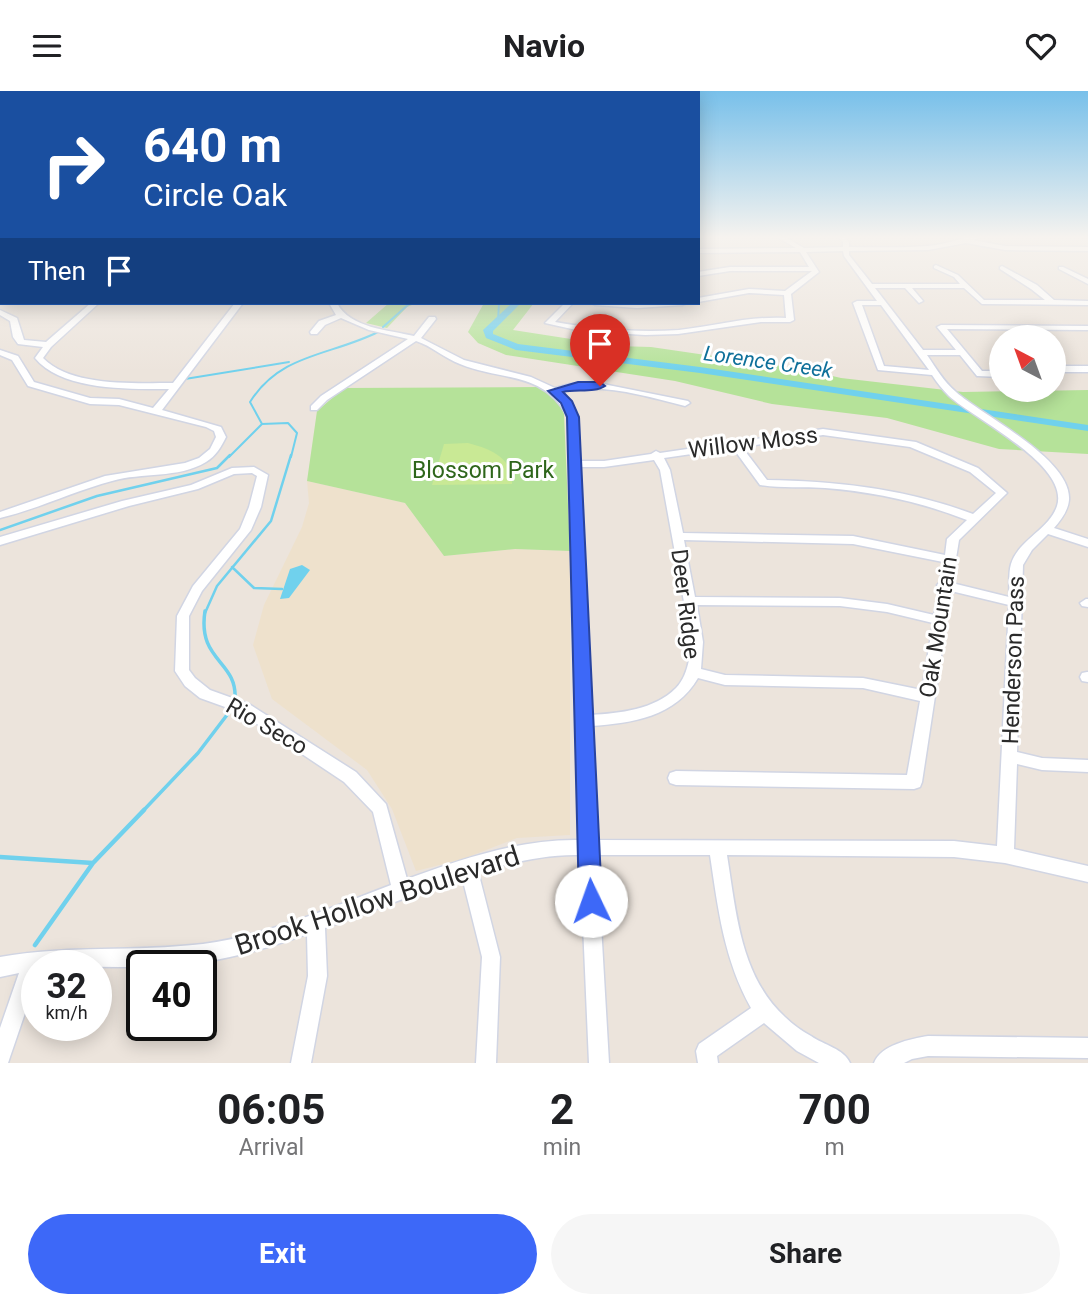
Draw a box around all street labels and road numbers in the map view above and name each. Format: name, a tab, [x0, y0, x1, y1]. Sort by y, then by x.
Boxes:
street label: Willow Moss	[687, 421, 819, 464]
street label: Deer Ridge	[665, 547, 706, 661]
street label: Oak Mountain	[914, 555, 963, 700]
street label: Henderson Pass	[997, 575, 1030, 745]
street label: Rio Seco	[221, 692, 312, 761]
street label: Brook Hollow Boulevard	[231, 839, 524, 962]

